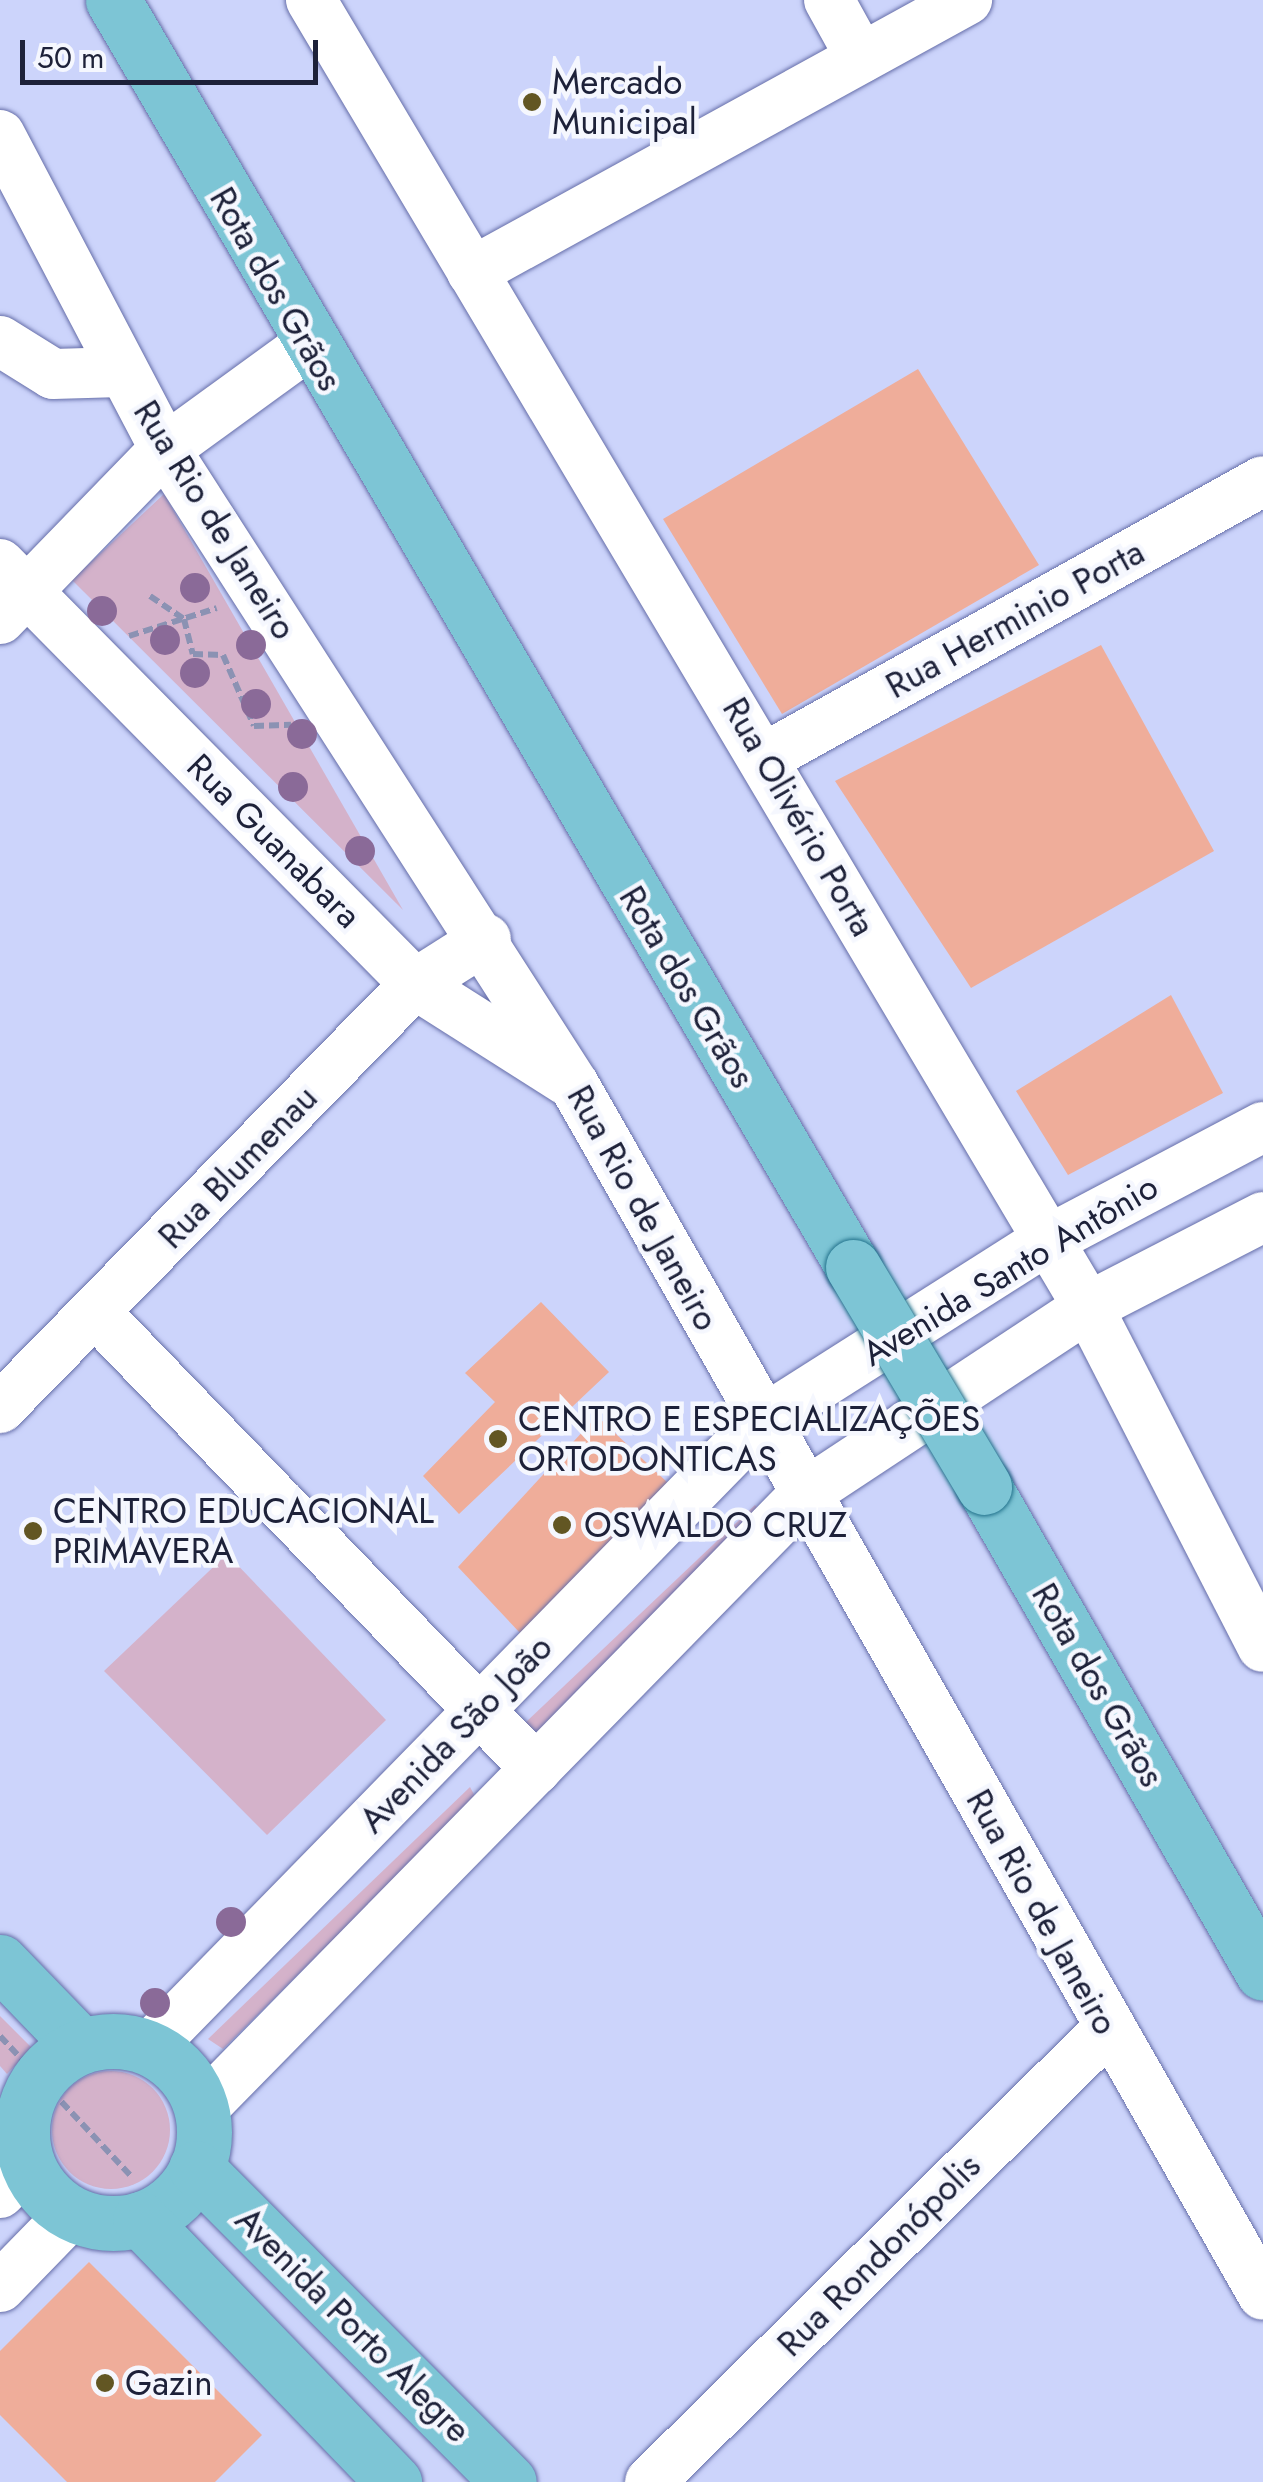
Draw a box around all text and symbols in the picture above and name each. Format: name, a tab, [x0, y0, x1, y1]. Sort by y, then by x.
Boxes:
scale bar	[25, 20, 322, 82]
text: 50 m	[37, 36, 104, 79]
place label: Mercado Municipal	[552, 61, 697, 143]
marker: Mercado Municipal	[521, 91, 543, 113]
street label: Rota dos Grãos	[201, 180, 351, 398]
street label: Rua Rio de Janeiro	[125, 393, 305, 647]
street label: Rua Herminio Porta	[879, 531, 1151, 707]
street label: Rua Olivério Porta	[714, 690, 884, 944]
street label: Rua Guanabara	[178, 745, 370, 937]
street label: Rota dos Grãos	[610, 879, 764, 1095]
street label: Rua Blumenau	[150, 1077, 326, 1257]
street label: Rua Rio de Janeiro	[558, 1078, 728, 1338]
street label: Avenida Santo Antônio	[855, 1165, 1165, 1375]
place label: CENTRO E ESPECIALIZAÇÕES ORTODONTICAS	[518, 1398, 980, 1480]
marker: CENTRO E ESPECIALIZAÇÕES ORTODONTICAS	[487, 1428, 509, 1450]
place label: CENTRO EDUCACIONAL PRIMAVERA	[53, 1490, 434, 1572]
place label: OSWALDO CRUZ	[584, 1504, 847, 1546]
marker: OSWALDO CRUZ	[549, 1512, 575, 1538]
marker: CENTRO EDUCACIONAL PRIMAVERA	[22, 1520, 44, 1542]
street label: Rota dos Grãos	[1023, 1576, 1173, 1794]
street label: Avenida São João	[351, 1626, 561, 1842]
street label: Rua Rio de Janeiro	[957, 1782, 1127, 2042]
street label: Rua Rondonópolis	[769, 2145, 989, 2365]
street label: Avenida Porto Alegre	[227, 2199, 479, 2451]
place label: Gazin	[125, 2362, 213, 2404]
marker: Gazin	[94, 2372, 116, 2394]

